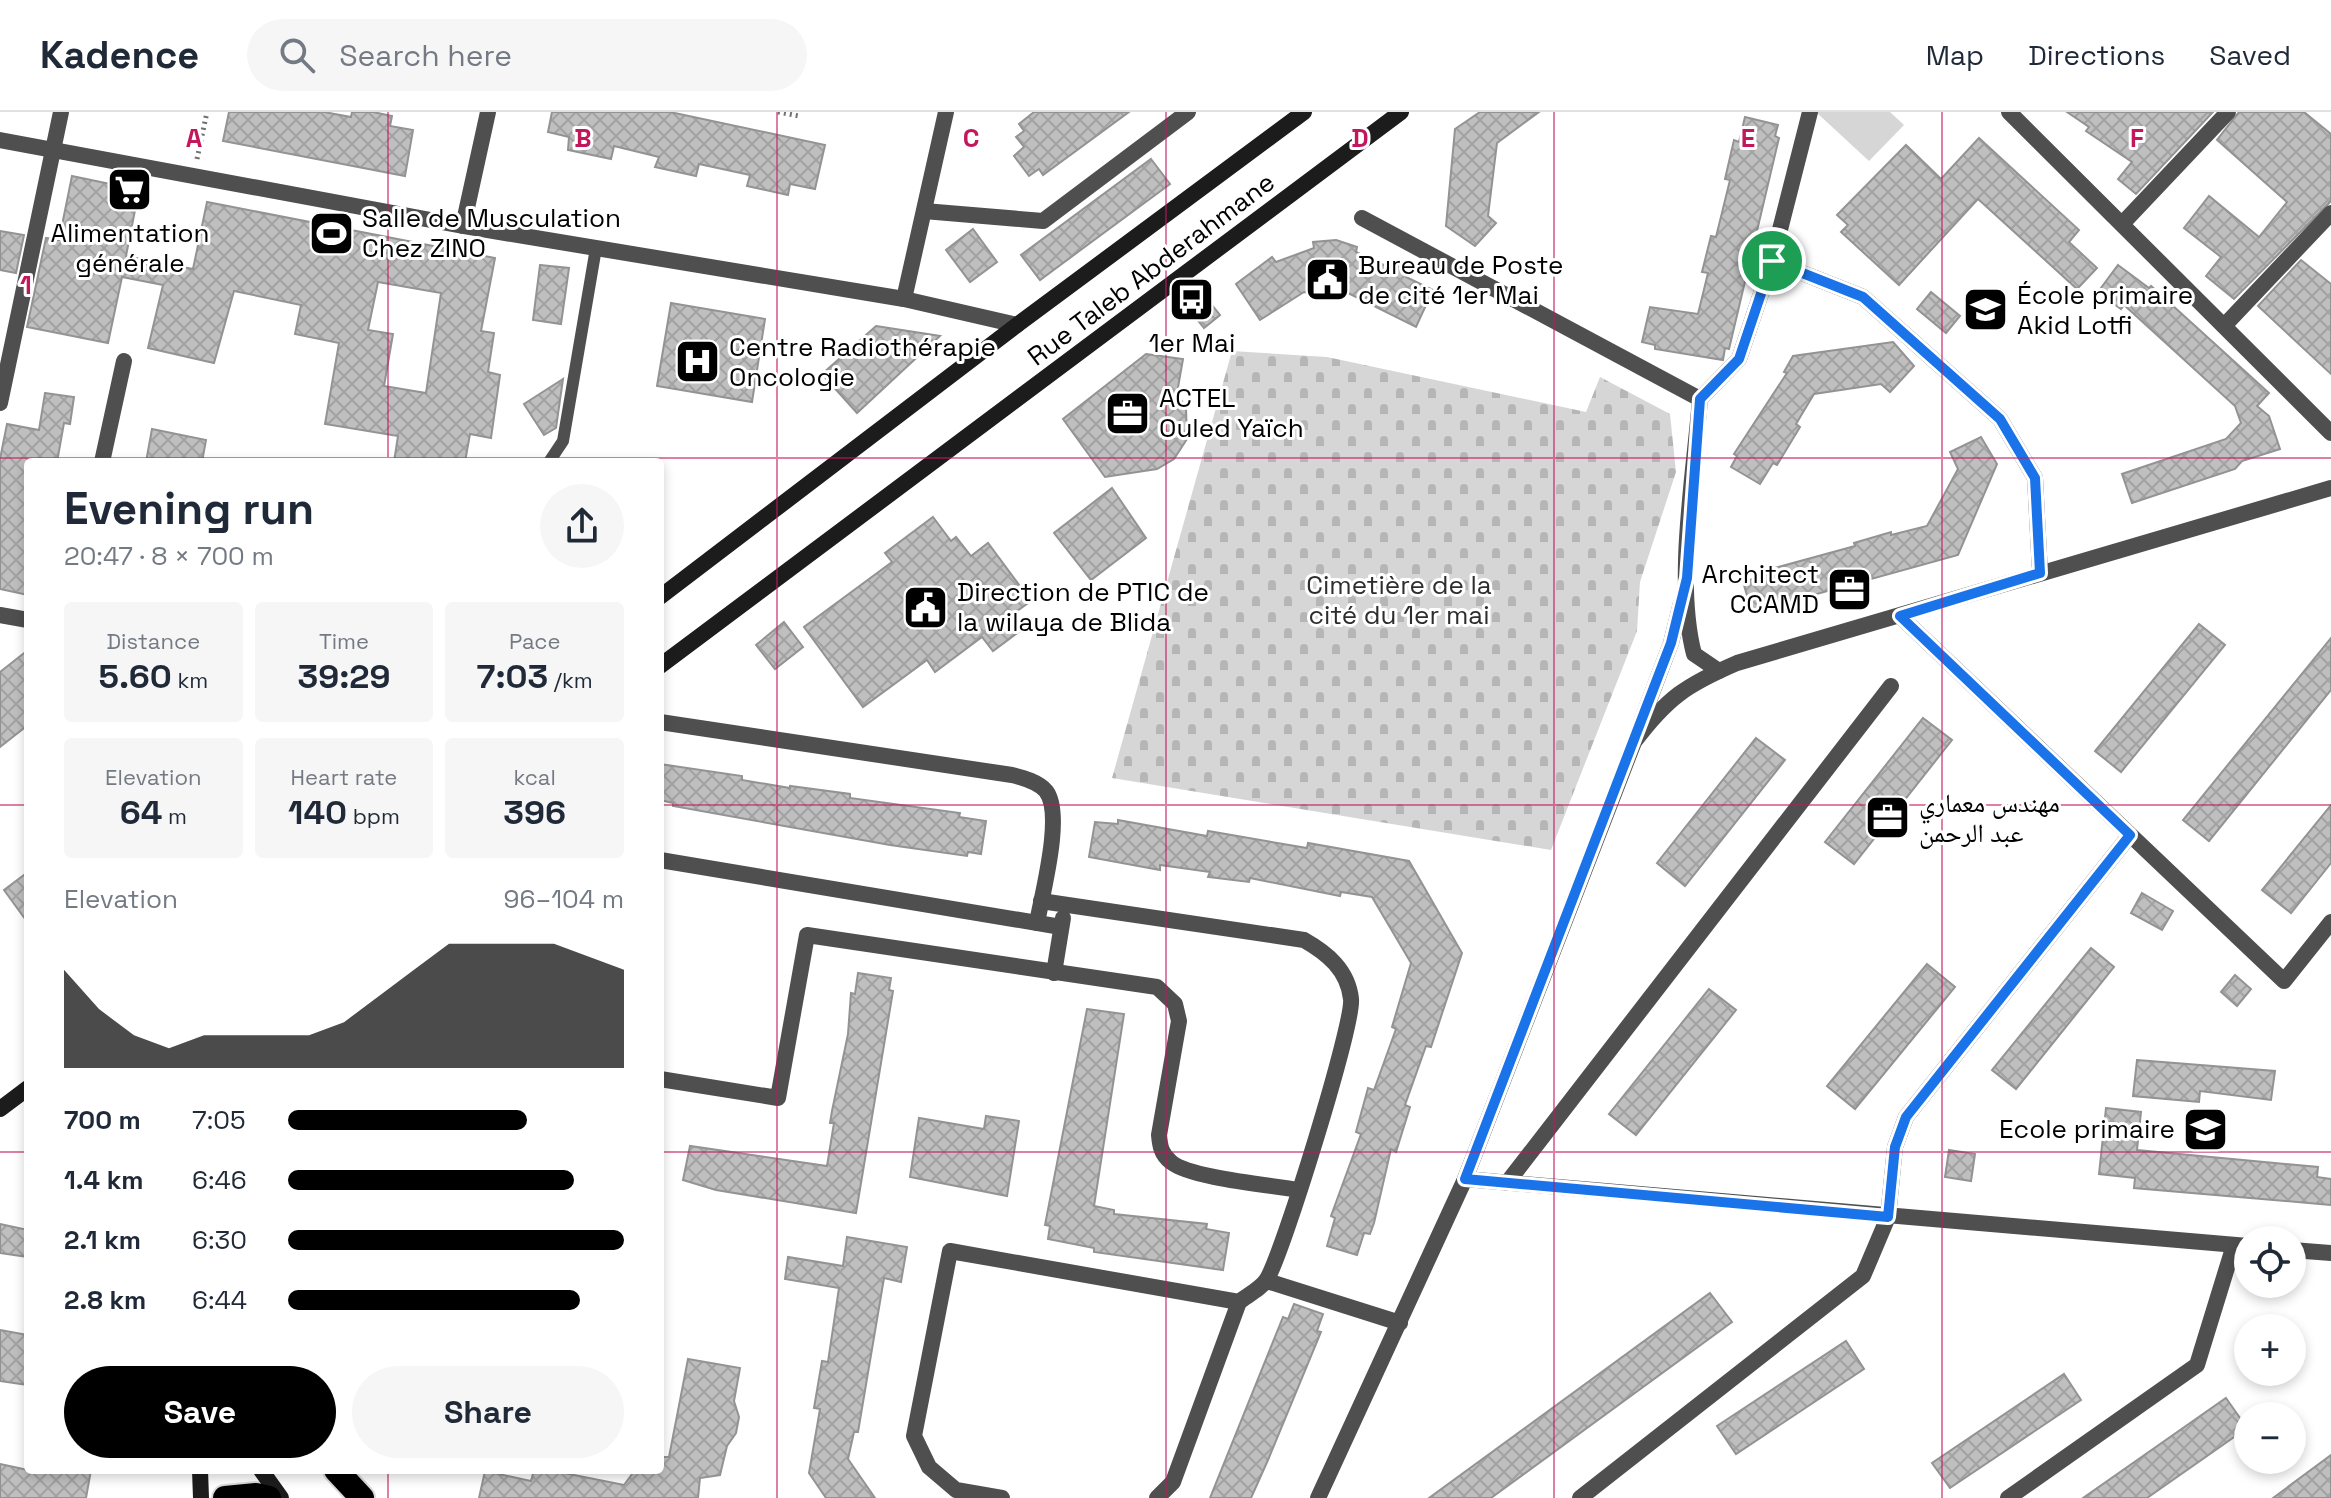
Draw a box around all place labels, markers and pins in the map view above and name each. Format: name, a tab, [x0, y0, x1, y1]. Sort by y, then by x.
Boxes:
supermarket icon: Alimentation générale	[106, 166, 154, 214]
place label: Salle de Musculation Chez ZINO	[362, 201, 621, 265]
sports icon: Salle de Musculation Chez ZINO	[307, 209, 355, 257]
place label: Alimentation générale	[51, 216, 209, 280]
pin	[1738, 227, 1806, 295]
place label: Bureau de Poste de cité 1er Mai	[1358, 248, 1563, 312]
public building icon: Bureau de Poste de cité 1er Mai	[1303, 256, 1351, 304]
bus stop icon: 1er Mai	[1168, 276, 1216, 324]
place label: École primaire Akid Lotfi	[2017, 278, 2193, 342]
school or university icon: École primaire Akid Lotfi	[1962, 286, 2010, 334]
place label: 1er Mai	[1149, 326, 1235, 360]
place label: Centre Radiothérapie Oncologie	[729, 330, 996, 394]
hospital icon: Centre Radiothérapie Oncologie	[674, 338, 722, 386]
place label: ACTEL Ouled Yaïch	[1159, 381, 1304, 445]
office icon: ACTEL Ouled Yaïch	[1104, 389, 1152, 437]
place label: Architect CCAMD	[1702, 557, 1819, 621]
office icon: Architect CCAMD	[1826, 565, 1874, 613]
place label: Direction de PTIC de la wilaya de Blida	[957, 575, 1209, 639]
public building icon: Direction de PTIC de la wilaya de Blida	[902, 583, 950, 631]
place label: مهندس معماري عبد الرحمن	[1919, 786, 2060, 850]
office icon: مهندس معماري عبد الرحمن	[1864, 794, 1912, 842]
school or university icon: Ecole primaire	[2182, 1105, 2230, 1153]
place label: Ecole primaire	[1999, 1112, 2175, 1146]

